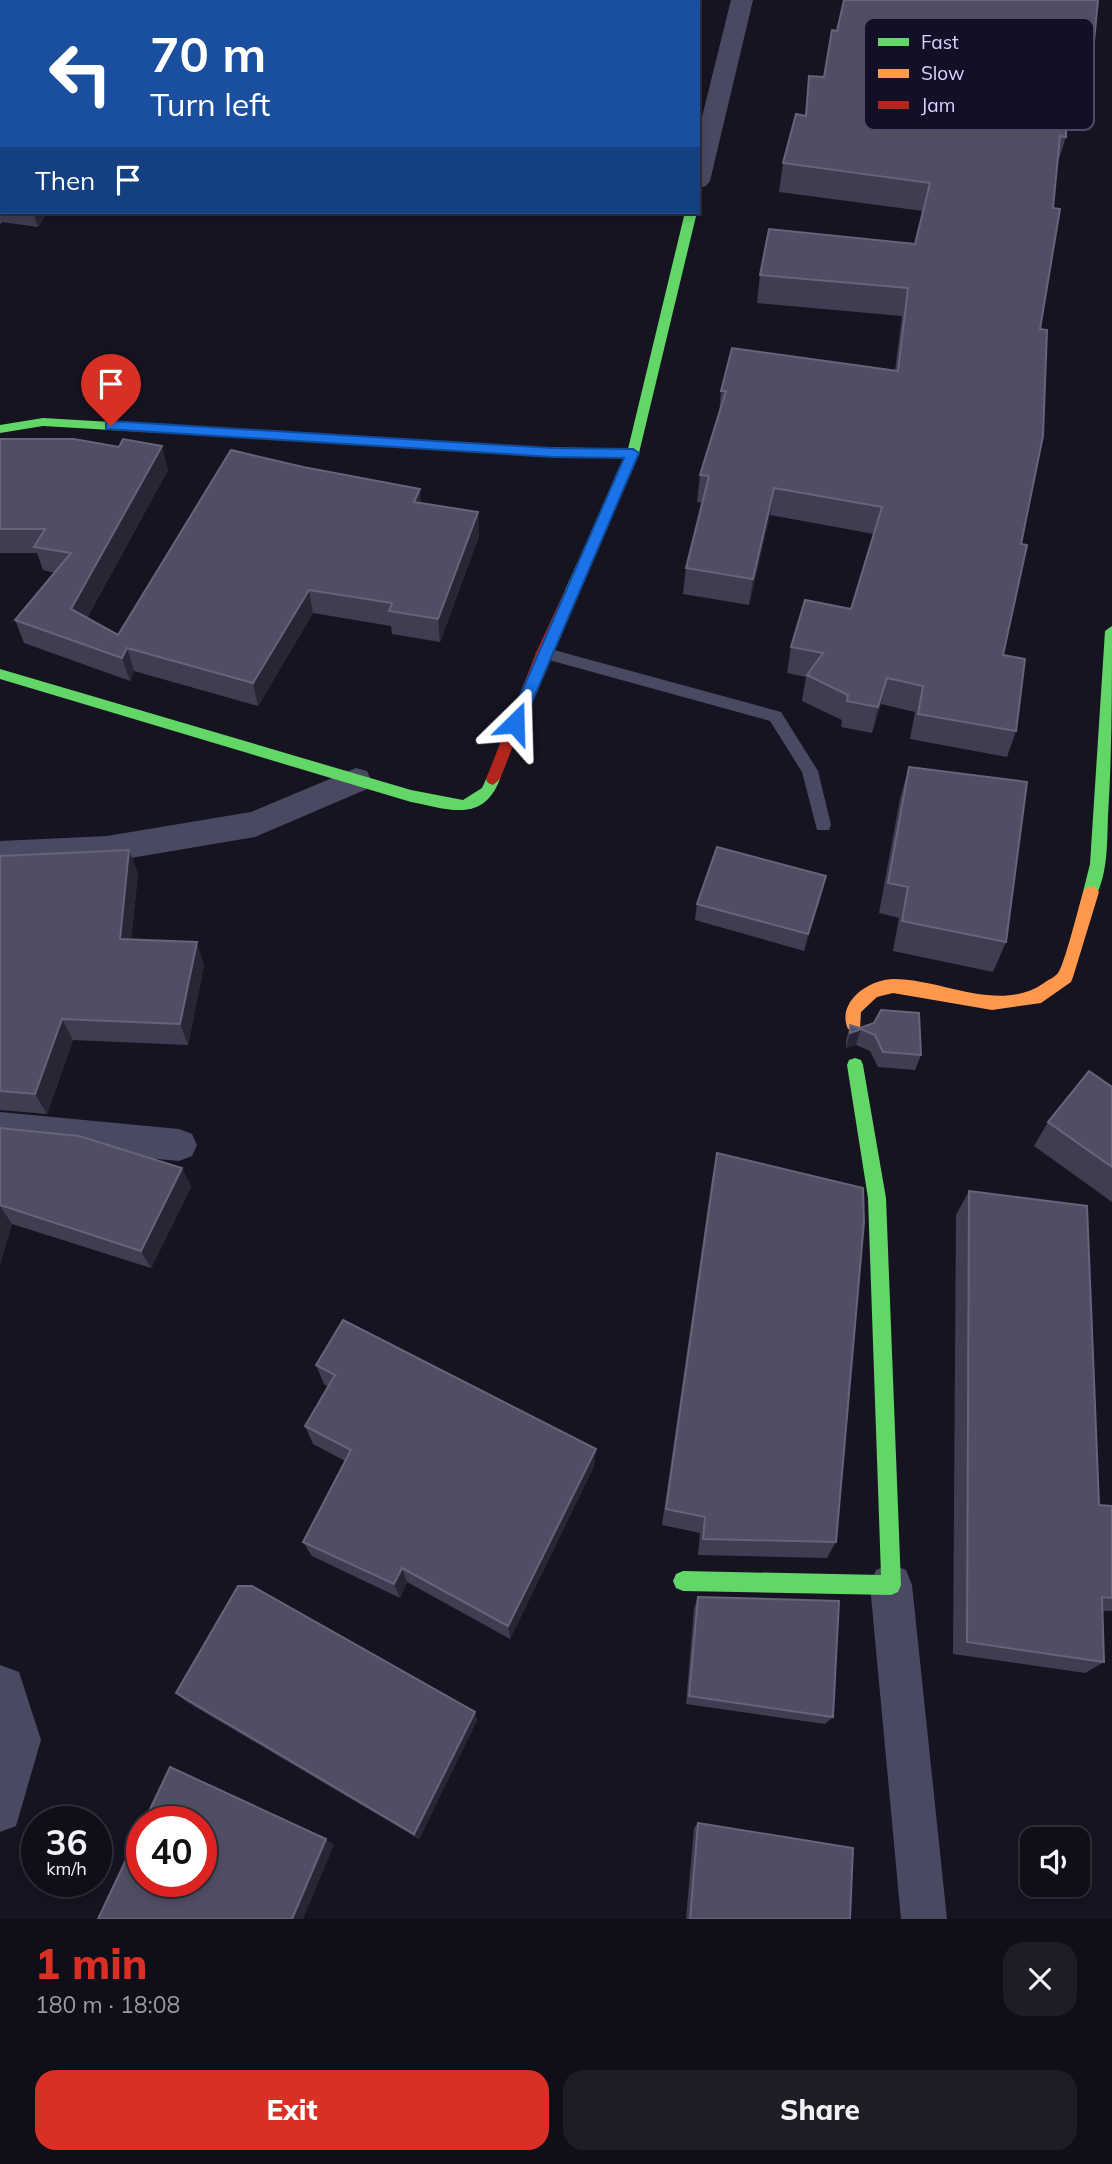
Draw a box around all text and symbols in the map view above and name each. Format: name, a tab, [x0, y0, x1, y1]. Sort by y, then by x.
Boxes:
legend	[864, 18, 1094, 130]
text: 70 m	[150, 23, 266, 84]
icon: left	[35, 28, 126, 119]
text: Fast	[921, 30, 959, 54]
text: Slow	[921, 61, 965, 85]
text: Turn left	[150, 84, 270, 124]
text: Jam	[921, 93, 955, 117]
icon: arrive	[109, 161, 147, 199]
text: Then	[35, 164, 95, 197]
pin	[81, 354, 141, 426]
icon: arrive	[92, 365, 130, 403]
position arrow	[478, 686, 552, 760]
speed limit sign: 40	[126, 1806, 217, 1897]
text: 36	[45, 1820, 88, 1864]
map controls	[1020, 1827, 1090, 1897]
button: sound	[1020, 1827, 1090, 1897]
text: km/h	[46, 1857, 87, 1880]
text: 1 min	[35, 1937, 148, 1990]
button: close	[1003, 1942, 1077, 2016]
text: 180 m · 18:08	[35, 1990, 180, 2019]
button: Exit	[35, 2070, 549, 2150]
button: Share	[563, 2070, 1077, 2150]

